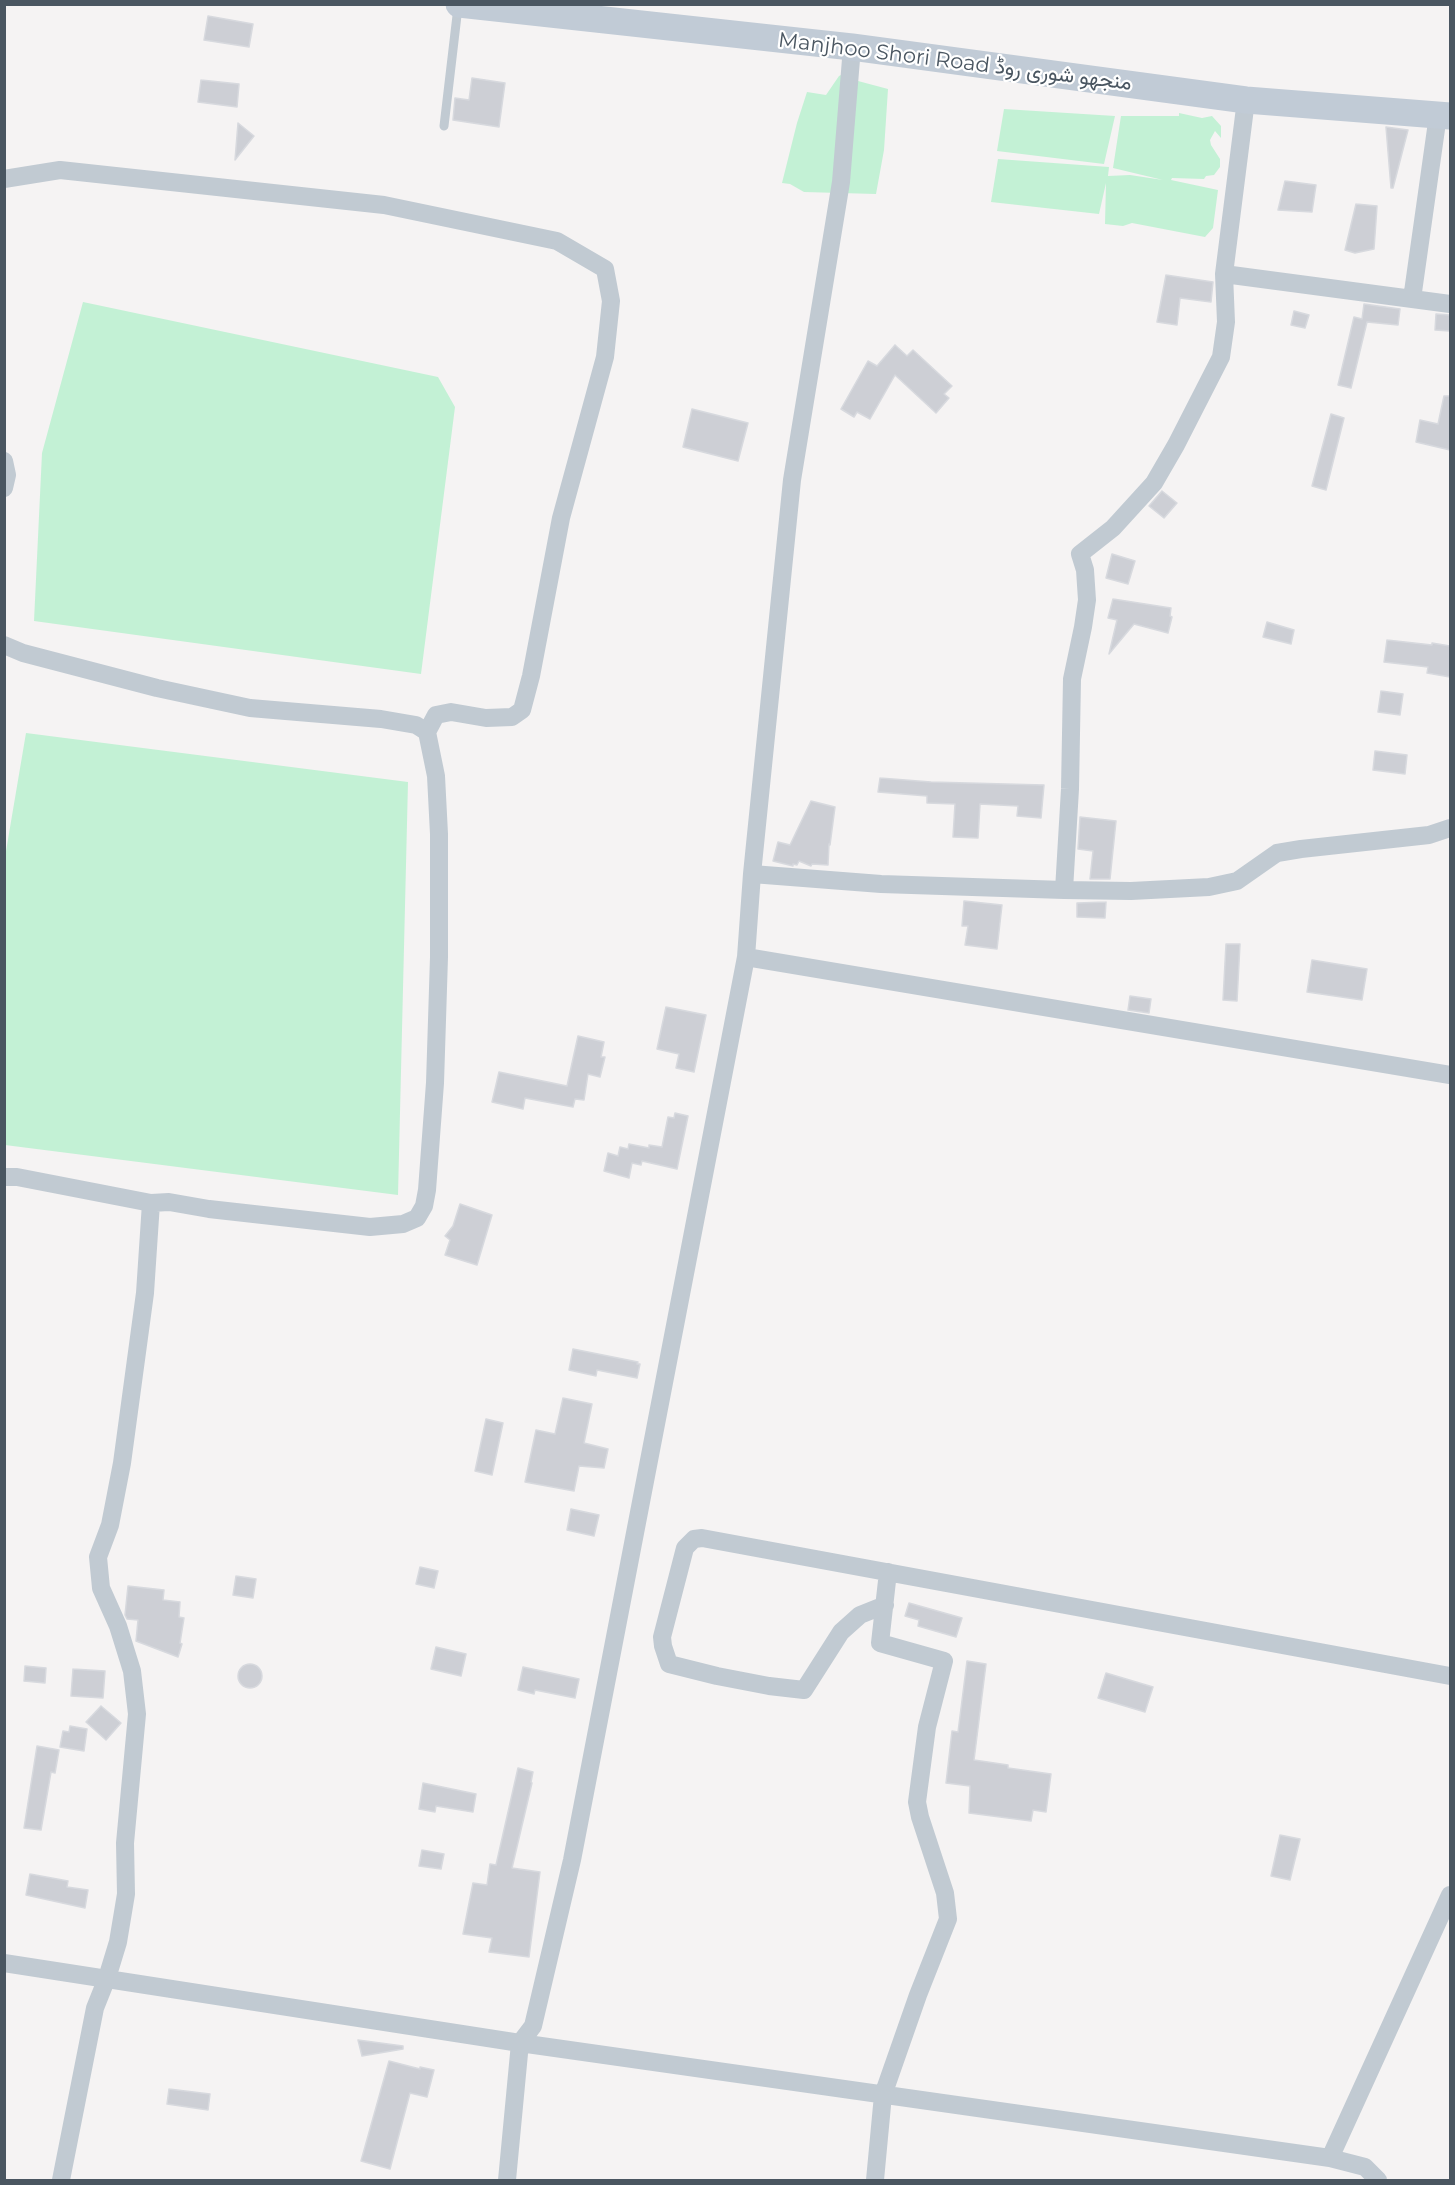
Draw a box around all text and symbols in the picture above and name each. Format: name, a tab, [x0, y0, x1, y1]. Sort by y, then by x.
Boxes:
street label: Manjhoo Shori Road منجھو شوری روڈ	[777, 28, 1133, 96]

